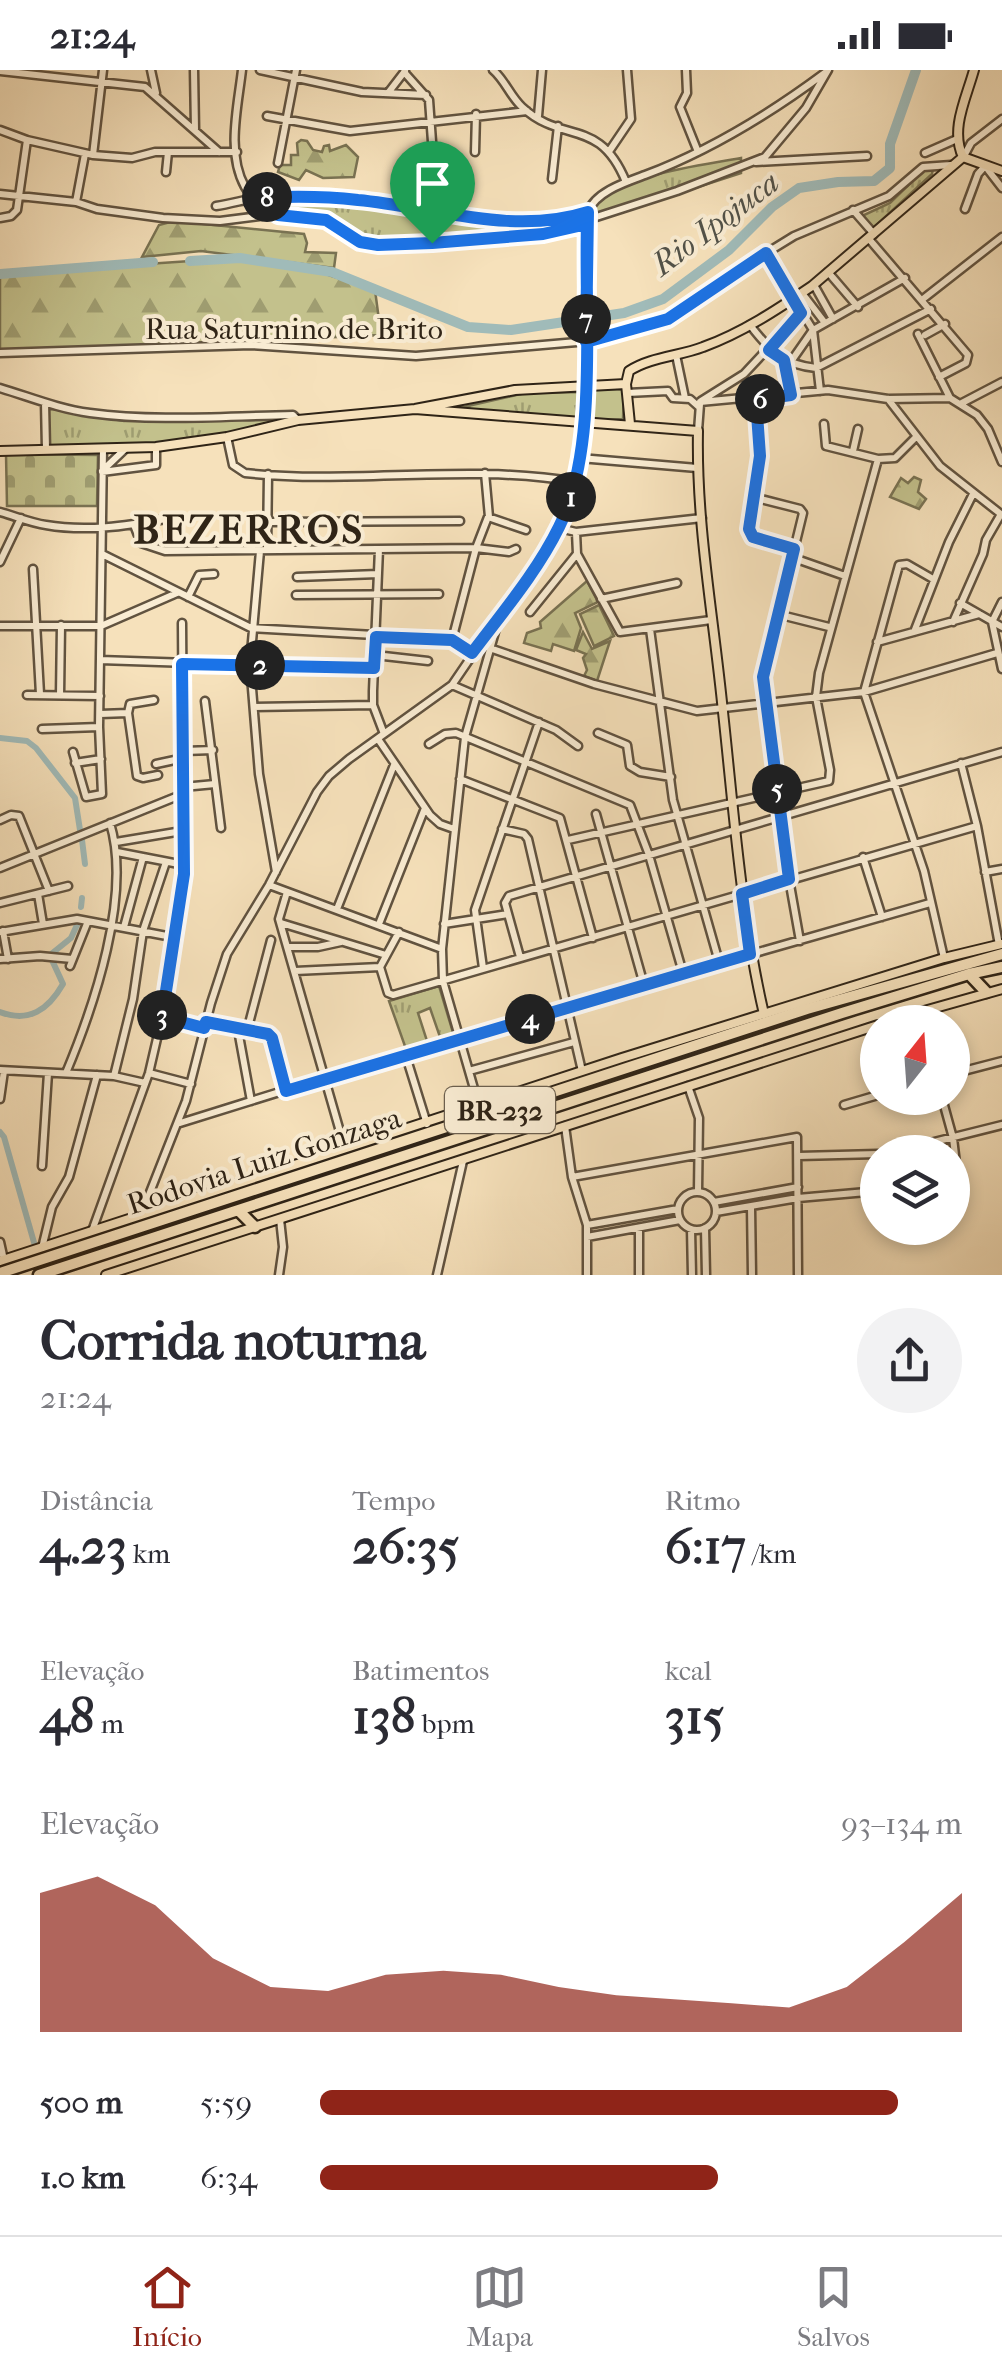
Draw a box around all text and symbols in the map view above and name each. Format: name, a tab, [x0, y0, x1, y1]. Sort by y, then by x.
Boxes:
text: 21:24	[50, 13, 134, 58]
pin	[390, 141, 475, 244]
icon: arrive	[405, 156, 460, 211]
water label: Rio Ipojuca	[643, 164, 786, 284]
pin: 8	[242, 172, 292, 222]
text: 8	[260, 180, 274, 213]
pin: 7	[561, 294, 611, 344]
text: 7	[579, 302, 593, 335]
street label: Rua Saturnino de Brito	[145, 312, 443, 347]
pin: 6	[735, 374, 785, 424]
text: 6	[752, 382, 768, 415]
pin: 1	[546, 472, 596, 522]
text: 1	[566, 480, 576, 513]
district label: BEZERROS	[134, 507, 364, 553]
pin: 2	[235, 640, 285, 690]
text: 2	[253, 648, 267, 681]
pin: 5	[752, 764, 802, 814]
text: 5	[771, 772, 783, 805]
pin: 3	[137, 990, 187, 1040]
pin: 4	[505, 994, 555, 1044]
text: 3	[156, 998, 168, 1031]
text: 4	[522, 1002, 538, 1035]
north arrow	[860, 1005, 970, 1115]
map controls	[860, 1005, 970, 1245]
road number: BR-232	[445, 1087, 555, 1133]
street label: Rodovia Luiz Gonzaga	[123, 1100, 407, 1222]
button: layers	[860, 1135, 970, 1245]
button: share	[857, 1308, 962, 1413]
text: Corrida noturna	[40, 1309, 425, 1373]
text: 21:24	[40, 1379, 111, 1416]
text: Distância	[40, 1484, 153, 1517]
text: Tempo	[352, 1484, 435, 1517]
text: Ritmo	[665, 1484, 740, 1517]
text: 4.23	[40, 1517, 127, 1576]
text: 26:35	[352, 1517, 459, 1576]
text: 6:17	[665, 1517, 746, 1576]
text: km	[127, 1537, 170, 1570]
text: /km	[746, 1537, 796, 1570]
text: Elevação	[40, 1654, 144, 1687]
text: Batimentos	[352, 1654, 489, 1687]
text: kcal	[665, 1654, 712, 1687]
text: 48	[40, 1687, 95, 1746]
text: 138	[352, 1687, 416, 1746]
text: 315	[665, 1687, 724, 1746]
text: m	[95, 1707, 124, 1740]
text: bpm	[416, 1707, 475, 1740]
text: Elevação	[40, 1805, 159, 1842]
text: 93–134 m	[841, 1805, 962, 1842]
text: 500 m	[40, 2084, 123, 2121]
text: 5:59	[200, 2084, 252, 2121]
text: 1.0 km	[40, 2159, 125, 2196]
text: 6:34	[200, 2159, 257, 2196]
tab: Início	[132, 2260, 202, 2353]
tab: Mapa	[466, 2260, 533, 2353]
tab: Salvos	[797, 2260, 870, 2353]

